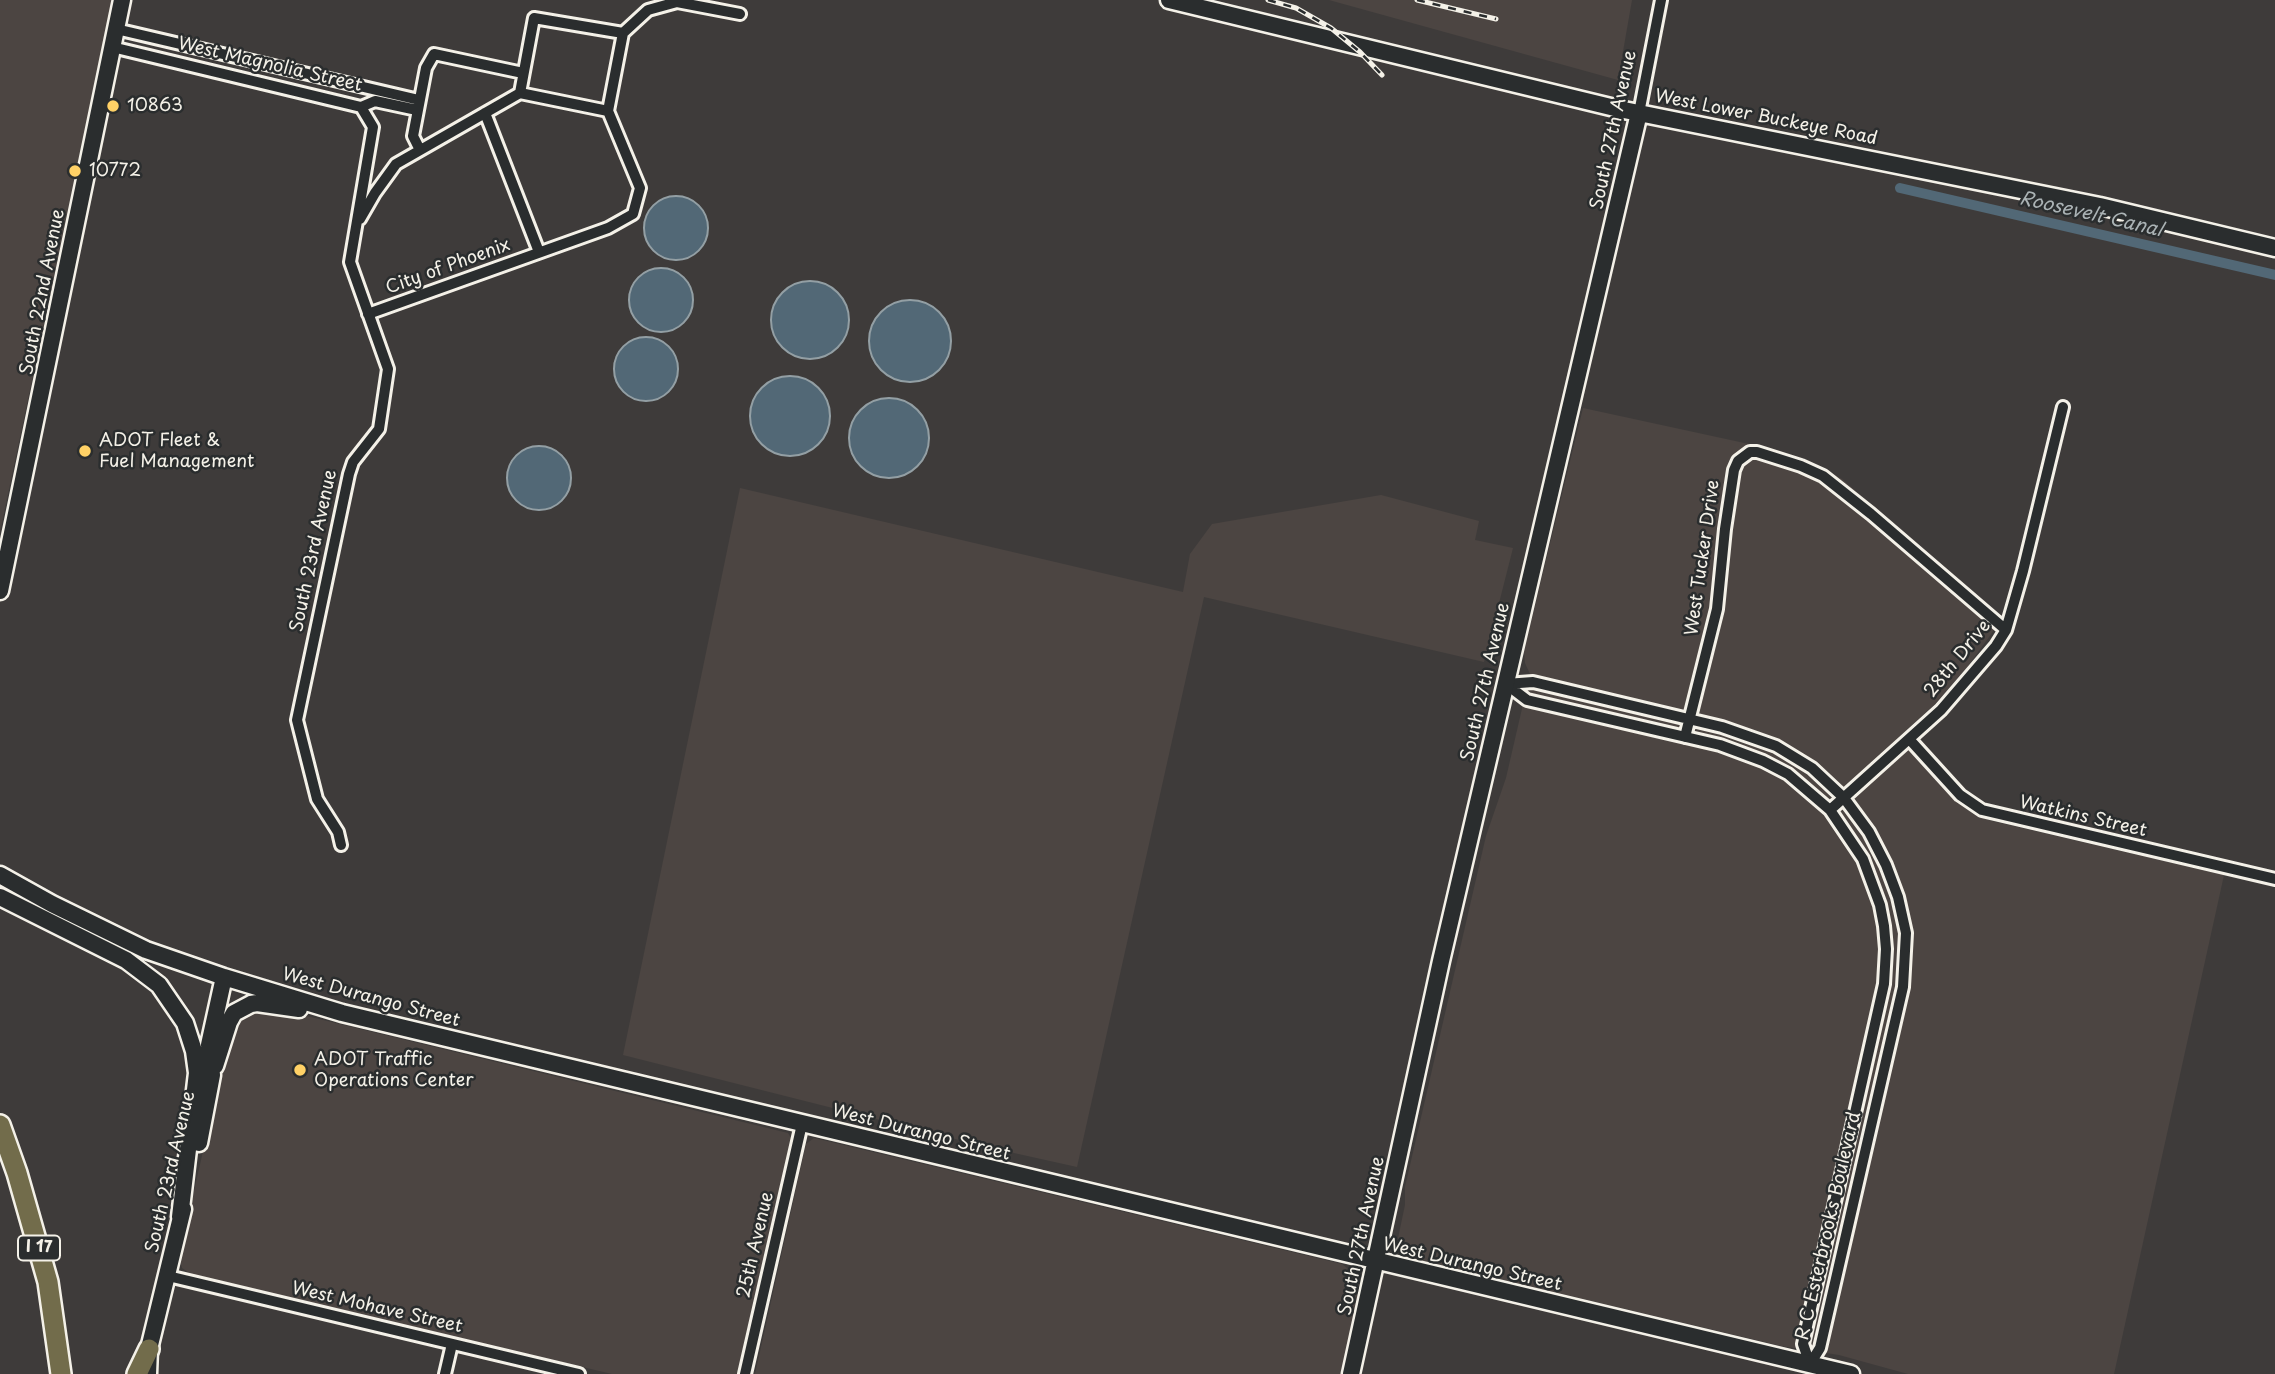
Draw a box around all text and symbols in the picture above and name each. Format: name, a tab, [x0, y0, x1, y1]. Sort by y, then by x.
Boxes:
street label: West Magnolia Street	[176, 33, 364, 97]
street label: South 27th Avenue	[1587, 49, 1641, 211]
street label: West Lower Buckeye Road	[1653, 86, 1879, 150]
place label: 10863	[127, 95, 183, 117]
marker: 10863	[105, 98, 121, 114]
place label: 10772	[89, 160, 141, 182]
marker: 10772	[67, 163, 83, 179]
water label: Roosevelt Canal	[2017, 187, 2165, 243]
street label: South 22nd Avenue	[16, 207, 70, 377]
street label: City of Phoenix	[383, 235, 513, 299]
place label: ADOT Fleet & Fuel Management	[99, 430, 254, 472]
marker: ADOT Fleet & Fuel Management	[77, 443, 93, 459]
street label: South 23rd Avenue	[286, 468, 342, 634]
street label: West Tucker Drive	[1681, 479, 1725, 637]
street label: South 27th Avenue	[1457, 601, 1515, 763]
street label: 28th Drive	[1920, 616, 1996, 702]
street label: Watkins Street	[2017, 792, 2149, 842]
street label: West Durango Street	[280, 964, 462, 1032]
place label: ADOT Traffic Operations Center	[314, 1049, 474, 1092]
marker: ADOT Traffic Operations Center	[292, 1062, 308, 1078]
street label: South 23rd Avenue	[142, 1089, 200, 1255]
street label: West Durango Street	[830, 1100, 1012, 1166]
street label: R C Esterbrooks Boulevard	[1792, 1110, 1866, 1342]
street label: South 27th Avenue	[1335, 1155, 1389, 1317]
street label: 25th Avenue	[733, 1190, 779, 1300]
street label: West Durango Street	[1380, 1234, 1564, 1296]
road number: I 17	[18, 1236, 60, 1260]
street label: West Mohave Street	[290, 1278, 464, 1338]

